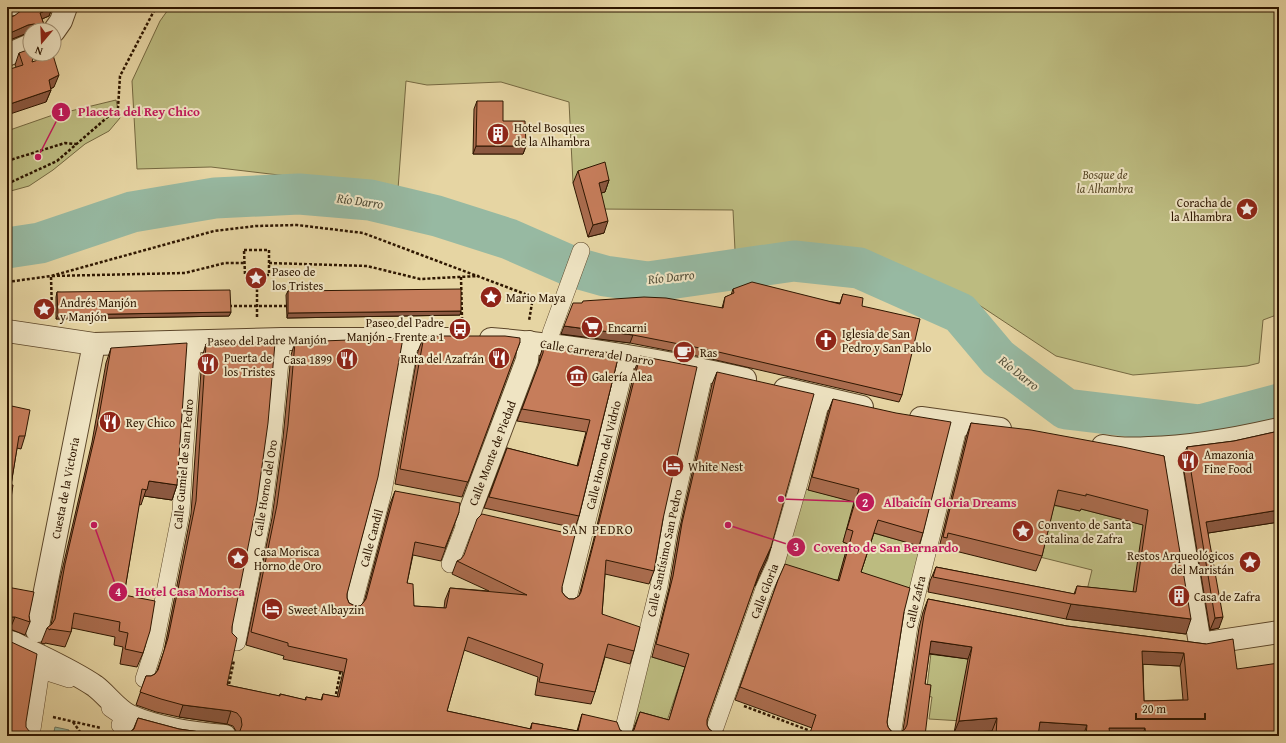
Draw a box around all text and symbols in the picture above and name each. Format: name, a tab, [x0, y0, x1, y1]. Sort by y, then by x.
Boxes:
north arrow	[22, 22, 62, 62]
text: N	[32, 42, 45, 60]
callout: Placeta del Rey Chico	[51, 99, 208, 124]
text: Placeta del Rey Chico	[78, 102, 200, 121]
text: 1	[58, 103, 64, 120]
place label: Hotel Bosques de la Alhambra	[514, 119, 590, 150]
building icon: Hotel Bosques de la Alhambra	[485, 121, 511, 147]
park label: Bosque de la Alhambra	[1077, 166, 1134, 197]
water label: Río Darro	[334, 188, 385, 214]
place label: Coracha de la Alhambra	[1171, 194, 1232, 225]
place icon: Coracha de la Alhambra	[1234, 196, 1260, 222]
place label: Paseo de los Tristes	[272, 263, 324, 294]
place icon: Paseo de los Tristes	[243, 265, 269, 291]
water label: Río Darro	[646, 265, 696, 289]
place icon: Mario Maya	[478, 284, 504, 310]
place label: Mario Maya	[506, 289, 566, 306]
place label: Andrés Manjón y Manjón	[59, 294, 137, 325]
place icon: Andrés Manjón y Manjón	[31, 296, 57, 322]
place label: Paseo del Padre Manjón - Frente a 1	[347, 314, 444, 345]
supermarket icon: Encarni	[579, 314, 605, 340]
bus stop icon: Paseo del Padre Manjón - Frente a 1	[447, 316, 473, 342]
place label: Encarni	[608, 319, 647, 336]
place label: Iglesia de San Pedro y San Pablo	[842, 325, 931, 356]
church icon: Iglesia de San Pedro y San Pablo	[813, 327, 839, 353]
street label: Paseo del Padre Manjón	[207, 330, 327, 350]
street label: Calle Carrera del Darro	[539, 335, 655, 369]
cafe icon: Ras	[671, 339, 697, 365]
place label: Ras	[700, 344, 718, 361]
restaurant icon: Ruta del Azafrán	[486, 345, 512, 371]
restaurant icon: Casa 1899	[334, 346, 360, 372]
place label: Puerta de los Tristes	[224, 349, 276, 380]
place label: Ruta del Azafrán	[401, 350, 484, 367]
water label: Río Darro	[994, 350, 1044, 395]
restaurant icon: Puerta de los Tristes	[195, 351, 221, 377]
place label: Casa 1899	[284, 351, 332, 368]
museum icon: Galería Alea	[564, 363, 590, 389]
place label: Galería Alea	[592, 368, 653, 385]
street label: Calle Gumiel de San Pedro	[169, 398, 197, 530]
street label: Calle Monte de Piedad	[464, 398, 520, 508]
street label: Calle Horno del Vidrio	[581, 399, 625, 511]
restaurant icon: Rey Chico	[97, 409, 123, 435]
place label: Rey Chico	[126, 414, 175, 431]
street label: Cuesta de la Victoria	[47, 435, 83, 540]
street label: Calle Horno del Oro	[249, 438, 281, 538]
place label: Amazonia Fine Food	[1204, 446, 1254, 477]
restaurant icon: Amazonia Fine Food	[1175, 448, 1201, 474]
hotel icon: White Nest	[660, 453, 686, 479]
place label: White Nest	[688, 458, 744, 475]
street label: Calle Santísimo San Pedro	[642, 488, 686, 618]
callout: Albaicín Gloria Dreams	[855, 490, 1024, 515]
text: Albaicín Gloria Dreams	[883, 493, 1017, 512]
text: 2	[862, 494, 868, 511]
street label: Calle Candil	[355, 507, 387, 569]
place label: Convento de Santa Catalina de Zafra	[1038, 516, 1132, 547]
place icon: Convento de Santa Catalina de Zafra	[1010, 518, 1036, 544]
district label: SAN PEDRO	[562, 520, 634, 539]
callout: Covento de San Bernardo	[786, 535, 967, 560]
text: 3	[793, 538, 799, 555]
text: Covento de San Bernardo	[814, 538, 958, 557]
place label: Casa Morisca Horno de Oro	[254, 543, 321, 574]
place icon: Casa Morisca Horno de Oro	[225, 545, 251, 571]
place label: Restos Arqueológicos del Maristán	[1127, 547, 1234, 578]
place icon: Restos Arqueológicos del Maristán	[1237, 549, 1263, 575]
street label: Calle Gloria	[746, 561, 782, 621]
street label: Calle Zafra	[901, 574, 929, 630]
callout: Hotel Casa Morisca	[108, 579, 253, 604]
text: Hotel Casa Morisca	[135, 582, 245, 601]
text: 4	[115, 583, 121, 600]
building icon: Casa de Zafra	[1166, 583, 1192, 609]
place label: Casa de Zafra	[1194, 588, 1261, 605]
hotel icon: Sweet Albayzin	[259, 596, 285, 622]
place label: Sweet Albayzin	[288, 601, 364, 618]
scale bar	[1136, 695, 1205, 721]
text: 20 m	[1142, 700, 1166, 717]

